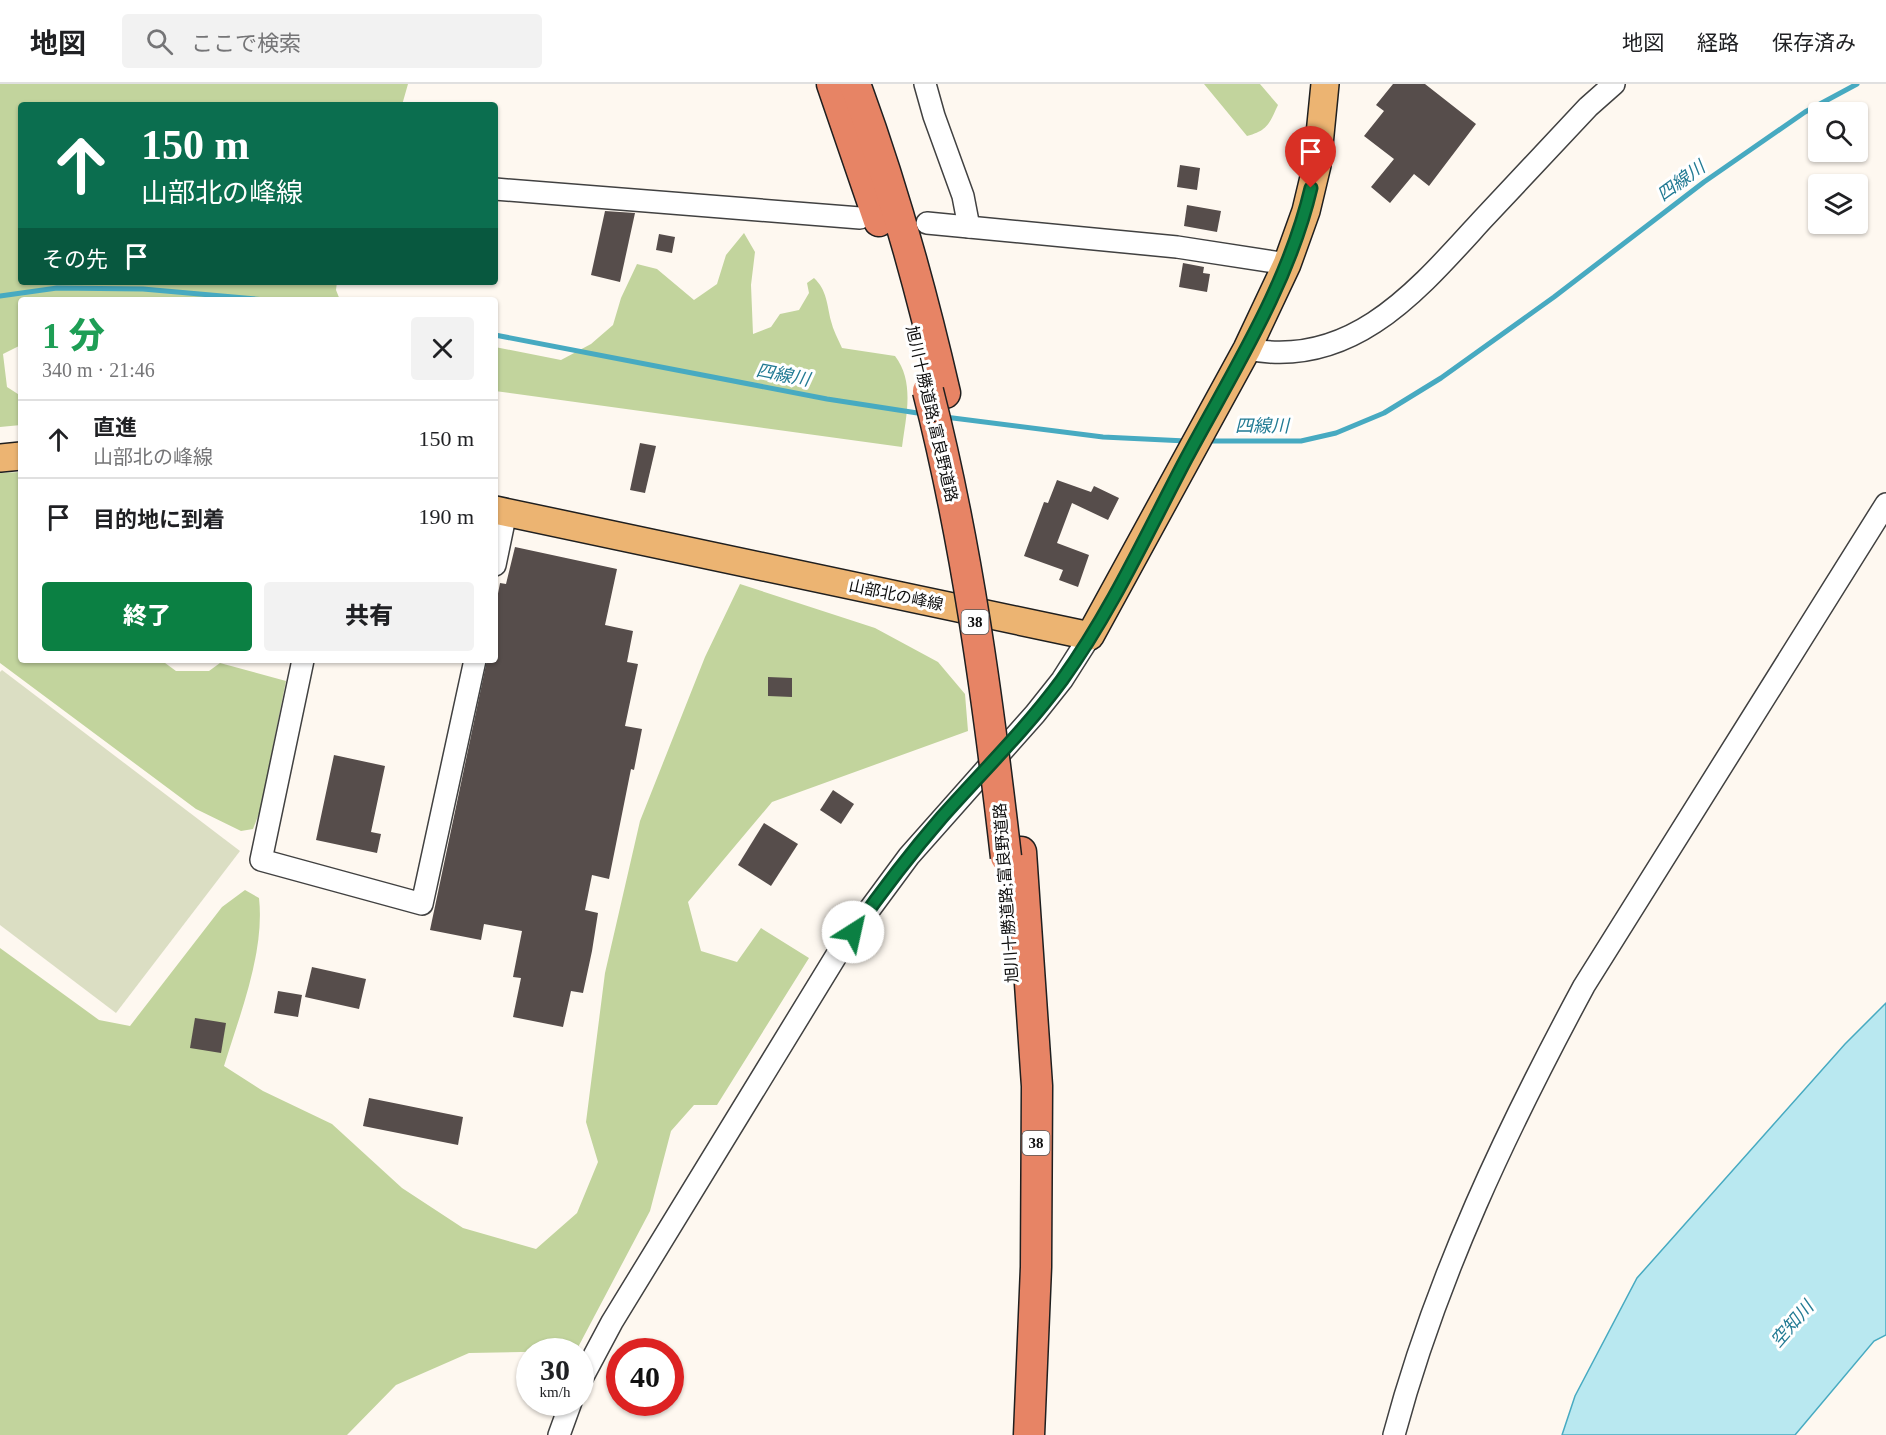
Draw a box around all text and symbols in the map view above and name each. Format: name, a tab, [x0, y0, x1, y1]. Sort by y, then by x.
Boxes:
search box	[122, 14, 542, 68]
icon: search	[143, 25, 176, 58]
text: 地図	[30, 28, 86, 59]
text: ここで検索	[191, 31, 301, 56]
text: 地図	[1622, 31, 1664, 55]
text: 経路	[1697, 31, 1739, 55]
text: 保存済み	[1772, 31, 1856, 55]
map controls	[1808, 102, 1868, 234]
button: search	[1808, 102, 1868, 162]
text: 150 m	[141, 122, 250, 168]
icon: ahead	[42, 126, 120, 204]
pin	[1285, 126, 1336, 188]
icon: arrive	[1294, 135, 1327, 168]
water label: 四線川	[1653, 156, 1710, 205]
button: layers	[1808, 174, 1868, 234]
text: 山部北の峰線	[141, 178, 303, 208]
icon: arrive	[120, 240, 153, 273]
text: その先	[42, 247, 108, 272]
text: 1 分	[42, 316, 105, 356]
button: close	[411, 317, 474, 380]
street label: 旭川十勝道路;富良野道路	[903, 324, 961, 504]
text: 340 m · 21:46	[42, 359, 155, 381]
water label: 四線川	[755, 360, 813, 390]
text: 直進	[93, 415, 137, 440]
water label: 四線川	[1235, 416, 1291, 436]
icon: ahead	[42, 423, 75, 456]
text: 150 m	[418, 426, 474, 451]
text: 山部北の峰線	[93, 446, 213, 468]
icon: arrive	[42, 501, 75, 534]
text: 190 m	[418, 504, 474, 529]
text: 目的地に到着	[93, 507, 225, 532]
street label: 山部北の峰線	[847, 577, 945, 613]
button: 終了	[42, 582, 252, 651]
button: 共有	[264, 582, 474, 651]
road number: 38	[962, 610, 988, 634]
street label: 旭川十勝道路;富良野道路	[991, 802, 1021, 984]
position arrow	[821, 900, 885, 964]
road number: 38	[1022, 1131, 1050, 1155]
water label: 空知川	[1767, 1296, 1819, 1351]
speed limit sign: 40	[606, 1338, 684, 1416]
text: 30	[540, 1353, 570, 1386]
text: km/h	[540, 1384, 570, 1400]

